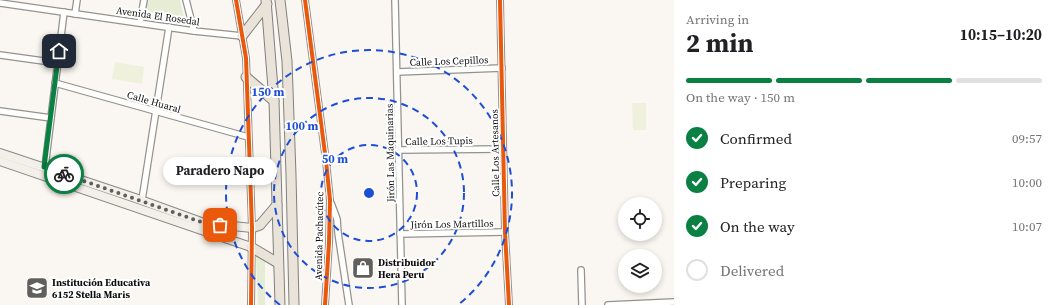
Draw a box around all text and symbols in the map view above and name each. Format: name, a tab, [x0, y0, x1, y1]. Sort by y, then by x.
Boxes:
street label: Avenida El Rosedal	[115, 4, 201, 28]
text: Arriving in	[686, 11, 749, 28]
text: 10:15–10:20	[960, 24, 1042, 45]
text: 2 min	[686, 25, 753, 61]
pin	[42, 34, 76, 68]
icon: home	[48, 40, 70, 62]
street label: Calle Los Cepillos	[409, 53, 489, 69]
text: 150 m	[252, 84, 285, 100]
street label: Calle Huaral	[126, 88, 182, 116]
text: On the way · 150 m	[686, 89, 795, 106]
street label: Jirón Las Maquinarias	[383, 104, 397, 203]
street label: Calle Los Artesanos	[488, 109, 502, 197]
text: 100 m	[286, 118, 319, 134]
icon: check	[686, 127, 708, 149]
text: Confirmed	[720, 128, 792, 149]
text: 09:57	[1012, 130, 1042, 147]
street label: Calle Los Tupis	[405, 134, 473, 148]
text: 50 m	[322, 151, 348, 167]
courier	[44, 154, 84, 194]
callout: Paradero Napo	[163, 157, 277, 185]
text: Paradero Napo	[176, 162, 264, 179]
icon: bike	[53, 163, 75, 185]
icon: check	[686, 171, 708, 193]
text: Preparing	[720, 172, 786, 193]
text: 10:00	[1012, 174, 1042, 191]
centre of rings	[362, 186, 376, 200]
street label: Avenida Pachacútec	[312, 191, 326, 281]
map controls	[618, 197, 662, 293]
button: locate	[618, 197, 662, 241]
pin	[203, 208, 237, 242]
icon: bag	[209, 214, 231, 236]
icon: check	[686, 215, 708, 237]
text: On the way	[720, 216, 795, 237]
street label: Jirón Los Martillos	[409, 217, 494, 231]
text: 10:07	[1012, 218, 1042, 235]
button: layers	[618, 249, 662, 293]
shop icon: Distribuidor Hera Peru	[350, 255, 376, 281]
place label: Distribuidor Hera Peru	[378, 256, 436, 281]
text: Delivered	[720, 260, 784, 281]
school or university icon: Institución Educativa 6152 Stella Maris	[24, 275, 50, 301]
place label: Institución Educativa 6152 Stella Maris	[52, 276, 151, 301]

